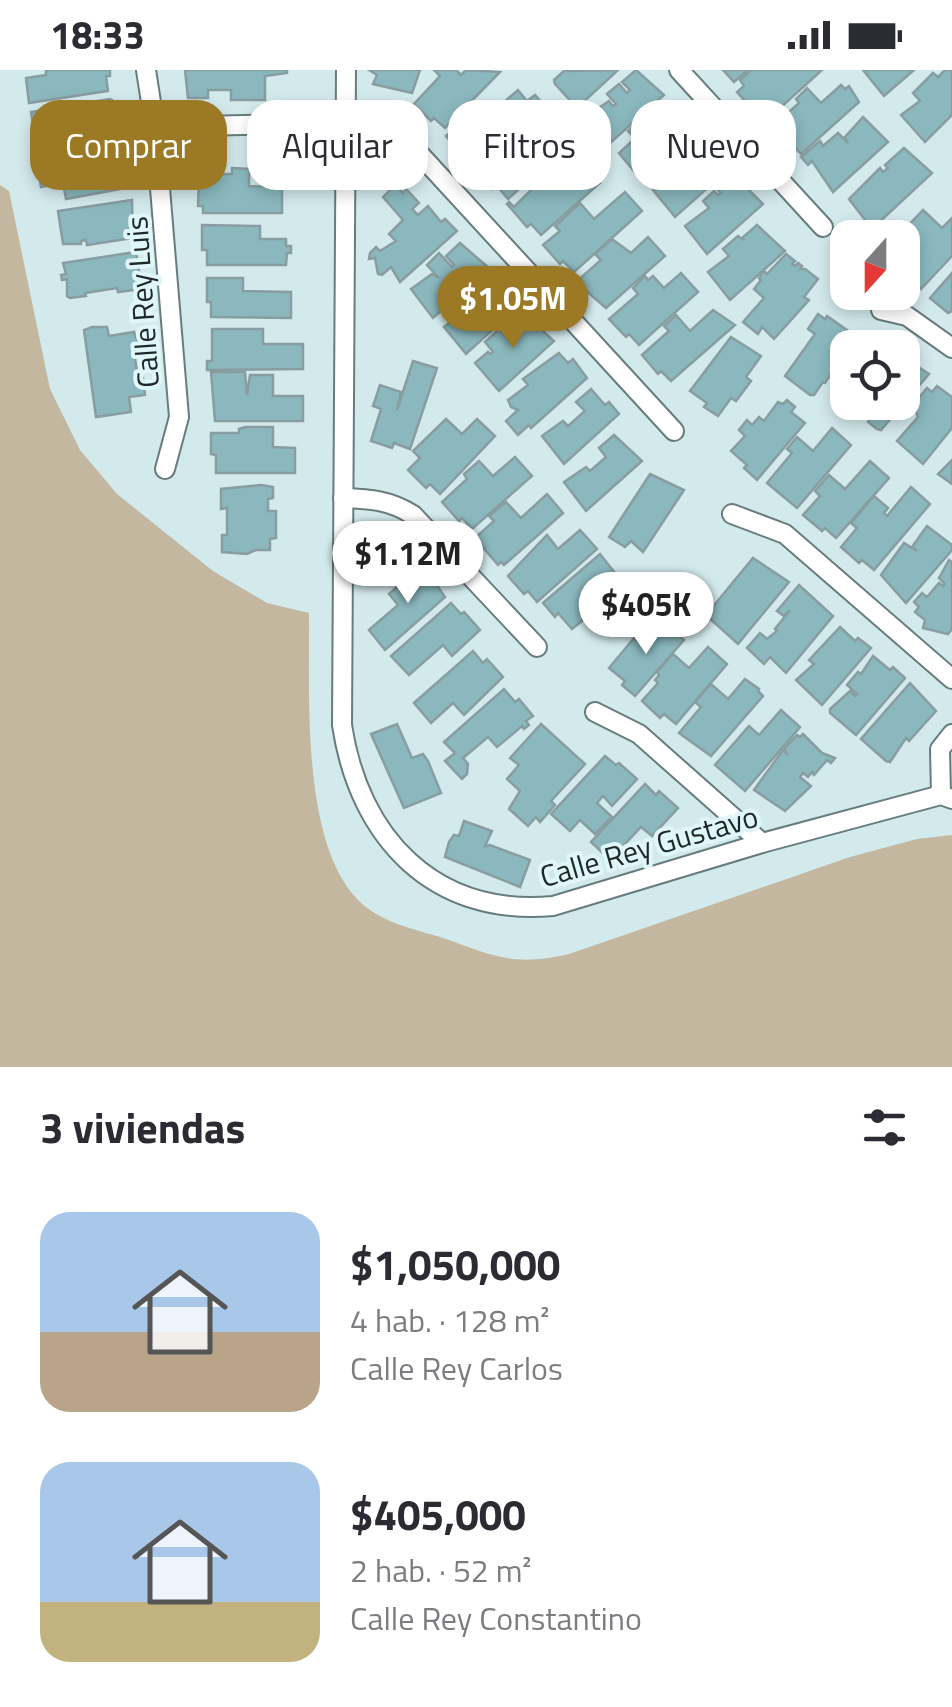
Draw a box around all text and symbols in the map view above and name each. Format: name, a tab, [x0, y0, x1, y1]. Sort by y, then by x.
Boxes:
text: 18:33	[50, 6, 145, 64]
chip: Comprar	[30, 100, 227, 190]
chip: Alquilar	[247, 100, 428, 190]
chip: Filtros	[448, 100, 611, 190]
chip: Nuevo	[631, 100, 796, 190]
street label: Calle Rey Luis	[113, 215, 171, 389]
north arrow	[830, 220, 920, 310]
map controls	[830, 220, 920, 420]
pin: $1.05M	[432, 266, 594, 351]
text: $1.05M	[459, 274, 567, 322]
button: locate	[830, 330, 920, 420]
pin: $1.12M	[327, 521, 489, 606]
text: $1.12M	[354, 529, 462, 577]
pin: $405K	[576, 572, 716, 657]
text: $405K	[601, 580, 691, 628]
street label: Calle Rey Gustavo	[534, 793, 763, 899]
text: 3 viviendas	[40, 1095, 245, 1159]
icon: filters	[857, 1100, 912, 1155]
text: $1,050,000	[350, 1232, 560, 1296]
icon: home	[120, 1252, 240, 1372]
text: 4 hab. · 128 m²	[350, 1296, 549, 1344]
text: Calle Rey Carlos	[350, 1344, 563, 1392]
text: $405,000	[350, 1482, 526, 1546]
icon: home	[120, 1502, 240, 1622]
text: 2 hab. · 52 m²	[350, 1546, 532, 1594]
text: Calle Rey Constantino	[350, 1594, 642, 1642]

